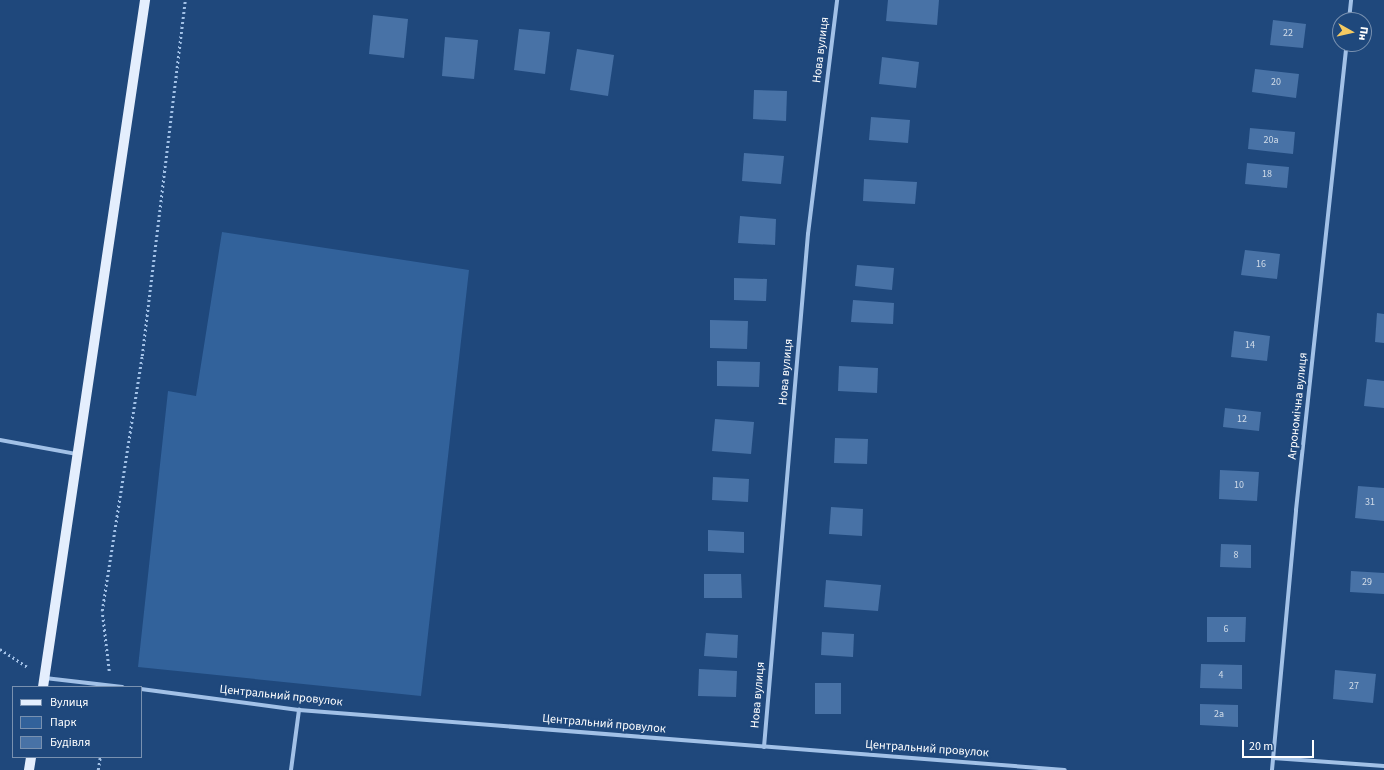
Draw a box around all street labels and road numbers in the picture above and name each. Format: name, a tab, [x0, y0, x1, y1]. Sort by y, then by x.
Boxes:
street label: Нова вулиця	[810, 16, 832, 84]
street label: Нова вулиця	[776, 338, 796, 406]
street label: Агрономічна вулиця	[1285, 352, 1311, 460]
street label: Нова вулиця	[748, 661, 768, 729]
street label: Центральний провулок	[219, 682, 343, 710]
street label: Центральний провулок	[542, 711, 666, 737]
street label: Центральний провулок	[865, 738, 989, 760]

